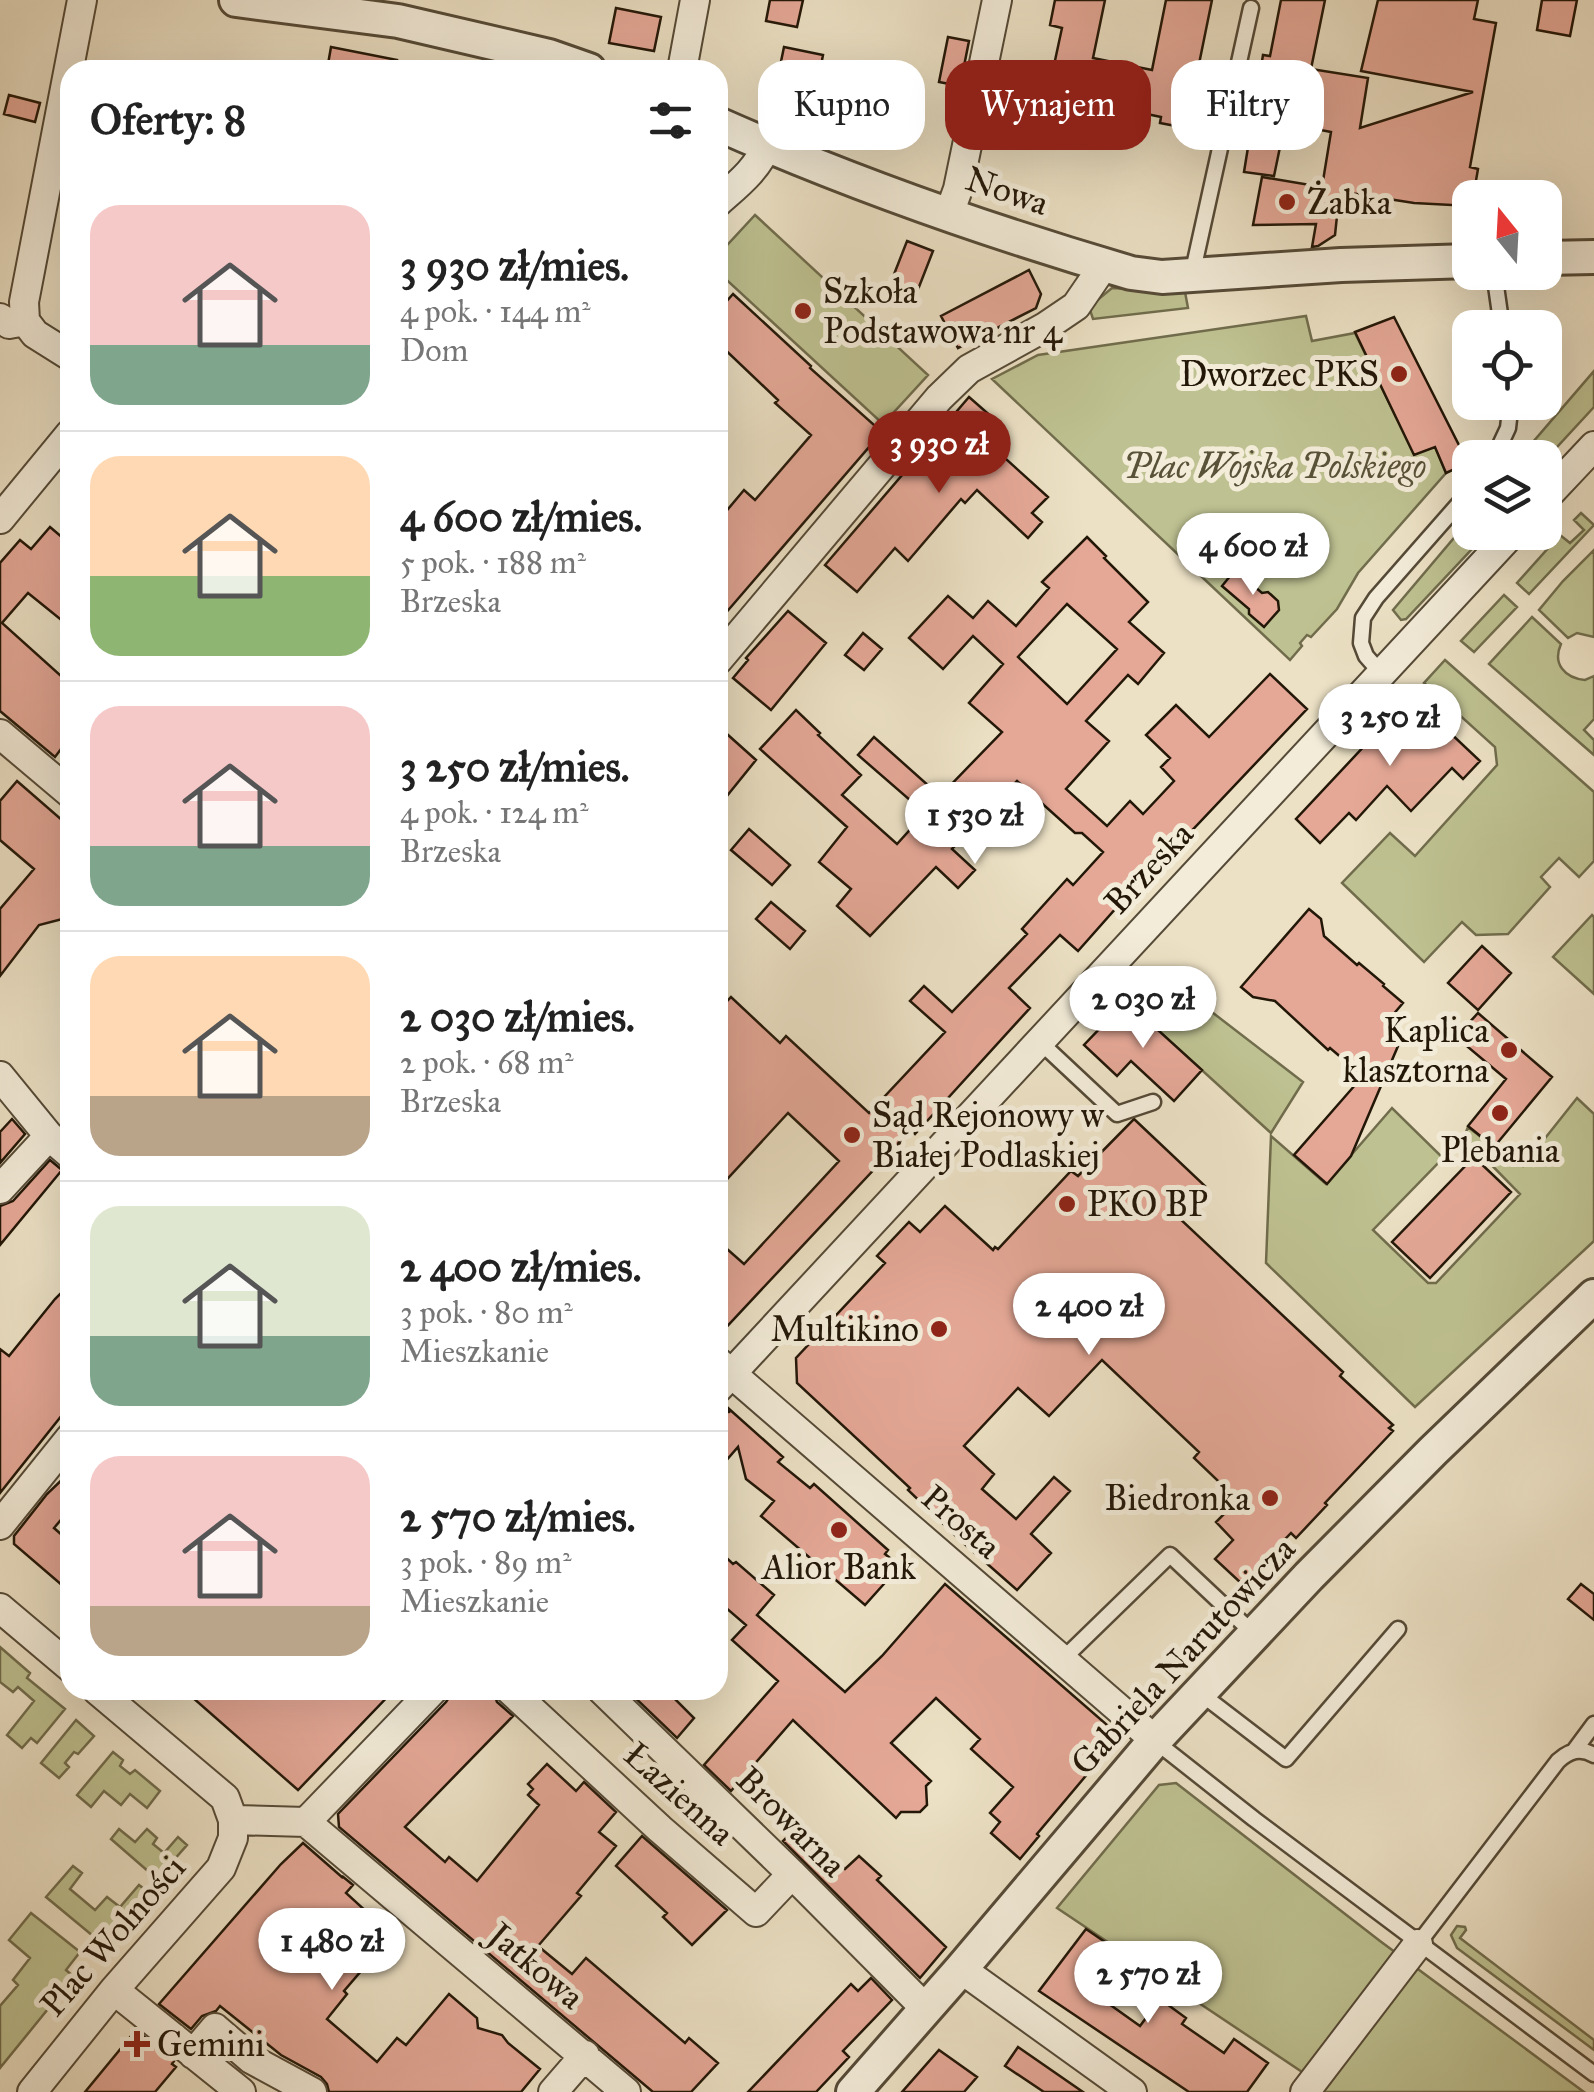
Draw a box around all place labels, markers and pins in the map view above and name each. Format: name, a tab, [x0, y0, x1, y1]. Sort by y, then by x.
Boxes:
place label: Żabka	[1307, 180, 1392, 224]
marker: Żabka	[1276, 191, 1298, 213]
place label: Szkoła Podstawowa nr 4	[823, 270, 1064, 353]
marker: Szkoła Podstawowa nr 4	[792, 300, 814, 322]
place label: Dworzec PKS	[1180, 353, 1379, 396]
marker: Dworzec PKS	[1388, 363, 1410, 385]
pin: 3 930 zł	[836, 411, 1042, 496]
pin: 4 600 zł	[1150, 513, 1356, 598]
pin: 3 250 zł	[1287, 684, 1493, 769]
pin: 1 530 zł	[872, 782, 1078, 867]
pin: 2 030 zł	[1040, 966, 1246, 1051]
place label: Kaplica klasztorna	[1343, 1009, 1489, 1092]
marker: Kaplica klasztorna	[1498, 1039, 1520, 1061]
place label: Sąd Rejonowy w Białej Podlaskiej	[872, 1094, 1105, 1177]
marker: Plebania	[1489, 1102, 1511, 1124]
marker: Sąd Rejonowy w Białej Podlaskiej	[841, 1124, 863, 1146]
place label: Plebania	[1440, 1129, 1560, 1172]
place label: PKO BP	[1087, 1183, 1208, 1226]
marker: PKO BP	[1056, 1193, 1078, 1215]
pin: 2 400 zł	[986, 1273, 1192, 1358]
place label: Multikino	[771, 1308, 919, 1351]
marker: Multikino	[928, 1318, 950, 1340]
place label: Biedronka	[1105, 1477, 1250, 1520]
marker: Biedronka	[1259, 1487, 1281, 1509]
marker: Alior Bank	[828, 1519, 850, 1541]
place label: Alior Bank	[760, 1546, 917, 1589]
pin: 1 480 zł	[229, 1908, 435, 1993]
pin: 2 570 zł	[1045, 1941, 1251, 2026]
place label: Gemini	[157, 2023, 265, 2066]
marker: Gemini	[126, 2033, 148, 2055]

